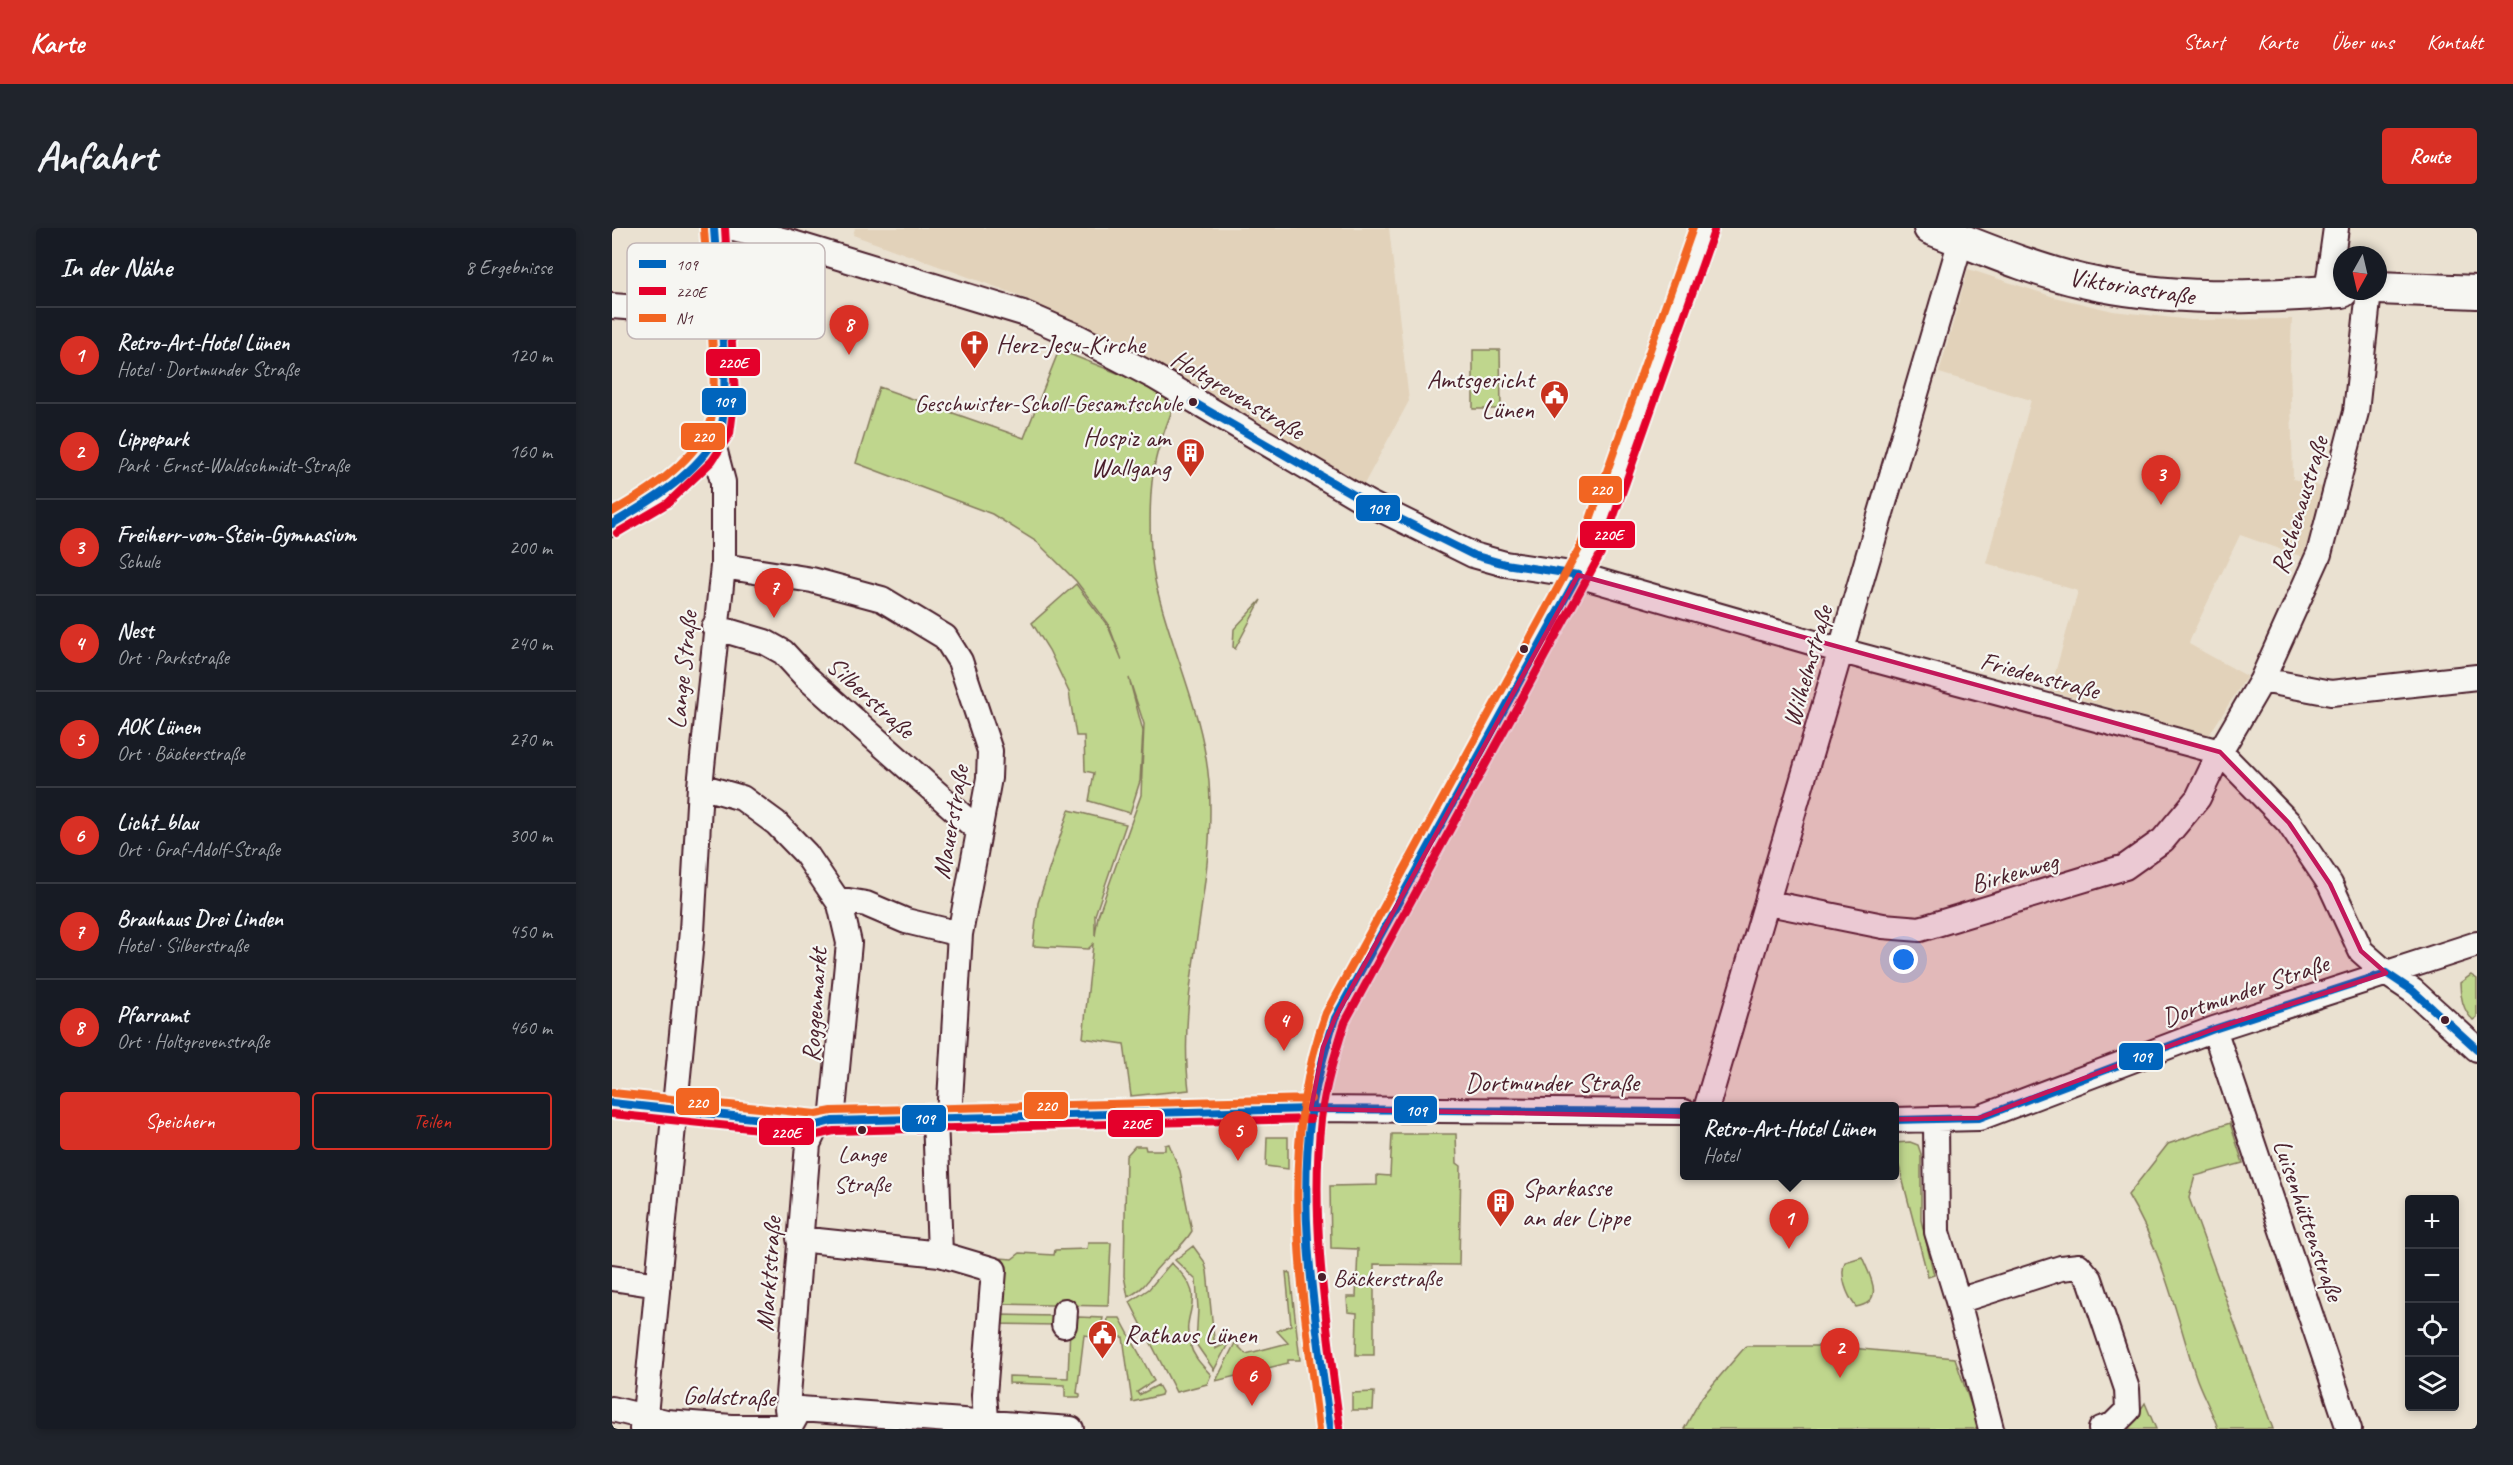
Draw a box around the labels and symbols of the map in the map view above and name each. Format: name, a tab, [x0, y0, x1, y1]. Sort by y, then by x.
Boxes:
legend	[627, 243, 825, 339]
north arrow	[2333, 246, 2387, 300]
text: 109	[676, 255, 699, 275]
street label: Viktoriastraße	[2067, 260, 2199, 313]
text: 220E	[676, 282, 709, 302]
pin: 8	[830, 306, 868, 355]
text: N1	[676, 309, 694, 329]
church icon: Herz-Jesu-Kirche	[959, 328, 991, 370]
place label: Herz-Jesu-Kirche	[996, 328, 1147, 361]
street label: Holtgrevenstraße	[1165, 342, 1313, 448]
line badge: 220E	[705, 348, 761, 377]
text: 220E	[718, 353, 751, 373]
place label: Amtsgericht Lünen	[1427, 363, 1536, 426]
public building icon: Amtsgericht Lünen	[1539, 378, 1571, 420]
line badge: 109	[701, 387, 747, 416]
place label: Geschwister-Scholl-Gesamtschule	[915, 388, 1184, 418]
text: 109	[713, 392, 737, 412]
marker: Geschwister-Scholl-Gesamtschule	[1187, 396, 1199, 408]
place label: Hospiz am Wallgang	[1083, 421, 1172, 484]
line badge: 220	[680, 422, 726, 451]
text: 220	[692, 427, 716, 447]
street label: Rathenaustraße	[2263, 430, 2337, 578]
building icon: Hospiz am Wallgang	[1175, 436, 1207, 478]
pin: 3	[2142, 456, 2180, 505]
line badge: 220	[1578, 475, 1623, 504]
text: 220	[1590, 480, 1614, 500]
line badge: 109	[1355, 494, 1401, 522]
text: 109	[1367, 499, 1391, 519]
line badge: 220E	[1579, 520, 1636, 549]
text: 220E	[1593, 525, 1626, 545]
pin: 7	[754, 568, 794, 618]
street label: Wilhelmstraße	[1774, 599, 1841, 730]
street label: Lange Straße	[660, 607, 705, 731]
unlabelled marker	[1518, 643, 1530, 655]
street label: Friedenstraße	[1977, 644, 2105, 708]
street label: Silberstraße	[820, 649, 924, 747]
street label: Mauerstraße	[924, 760, 977, 881]
street label: Birkenweg	[1967, 844, 2063, 901]
street label: Roggenmarkt	[794, 945, 835, 1063]
your location	[1889, 945, 1918, 974]
street label: Dortmunder Straße	[2158, 946, 2335, 1034]
pin: 4	[1264, 1002, 1304, 1051]
unlabelled marker	[2439, 1014, 2451, 1026]
line badge: 109	[2118, 1042, 2164, 1071]
text: 109	[2130, 1047, 2154, 1067]
street label: Dortmunder Straße	[1465, 1066, 1642, 1099]
line badge: 220	[675, 1087, 720, 1116]
line badge: 220	[1023, 1091, 1069, 1120]
text: 220	[686, 1093, 710, 1113]
line badge: 109	[1393, 1095, 1438, 1124]
text: 220	[1035, 1096, 1059, 1116]
text: 109	[1405, 1101, 1429, 1121]
line badge: 109	[901, 1104, 947, 1133]
text: 109	[913, 1109, 937, 1129]
line badge: 220E	[1107, 1109, 1164, 1138]
pin: 5	[1218, 1112, 1258, 1161]
text: 220E	[1121, 1114, 1154, 1134]
line badge: 220E	[758, 1117, 815, 1146]
text: 220E	[771, 1123, 804, 1143]
marker: Lange Straße	[856, 1124, 868, 1136]
street label: Luisenhüttenstraße	[2266, 1135, 2352, 1308]
place label: Lange Straße	[834, 1139, 892, 1199]
place label: Sparkasse an der Lippe	[1522, 1171, 1632, 1234]
building icon: Sparkasse an der Lippe	[1485, 1186, 1517, 1228]
pin: 1	[1770, 1200, 1808, 1249]
street label: Marktstraße	[748, 1213, 789, 1332]
place label: Bäckerstraße	[1333, 1263, 1444, 1293]
marker: Bäckerstraße	[1316, 1271, 1328, 1283]
public building icon: Rathaus Lünen	[1087, 1318, 1119, 1360]
place label: Rathaus Lünen	[1124, 1318, 1258, 1351]
pin: 2	[1820, 1328, 1860, 1378]
pin: 6	[1232, 1356, 1272, 1406]
street label: Goldstraße	[682, 1378, 778, 1415]

